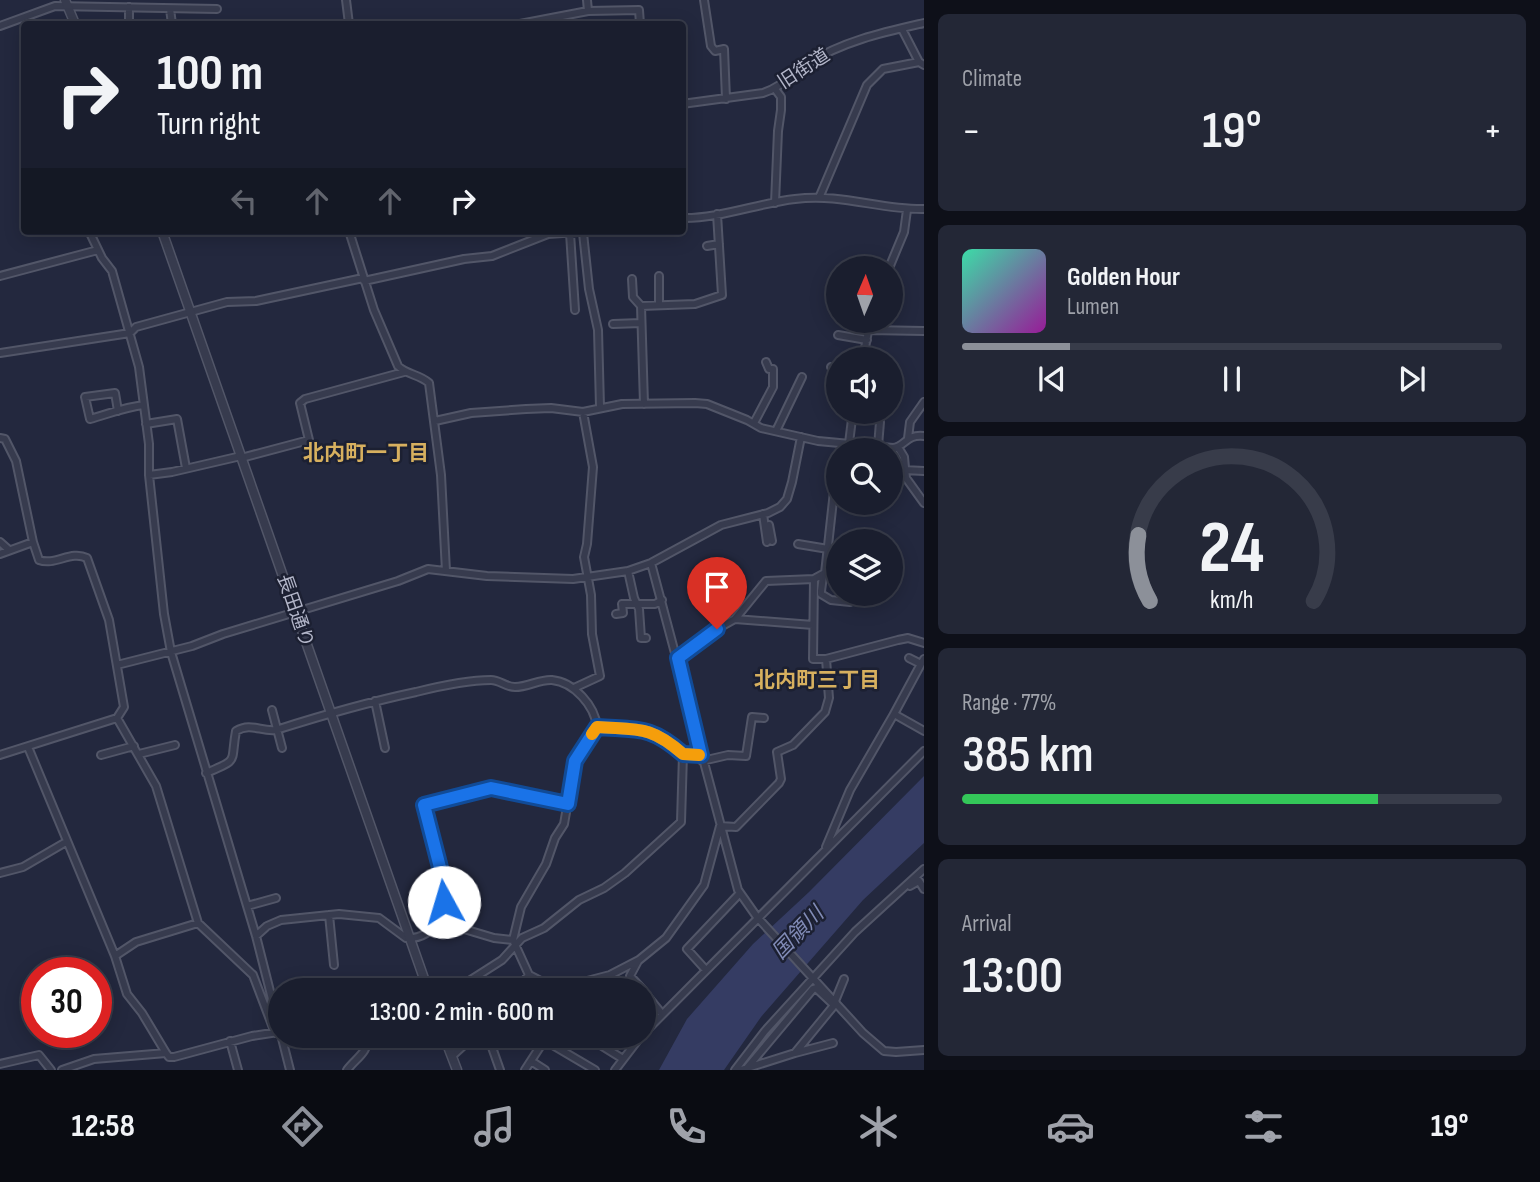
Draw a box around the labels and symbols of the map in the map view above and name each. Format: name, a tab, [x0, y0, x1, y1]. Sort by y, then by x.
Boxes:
street label: 旧街道	[774, 44, 834, 94]
north arrow	[826, 256, 903, 332]
district label: 北内町一丁目	[303, 441, 429, 466]
pin	[687, 557, 747, 629]
street label: 長田通り	[272, 571, 318, 651]
district label: 北内町三丁目	[754, 668, 880, 693]
position arrow	[407, 865, 481, 939]
water label: 国領川	[767, 900, 830, 964]
speed limit sign: 30	[21, 957, 112, 1048]

